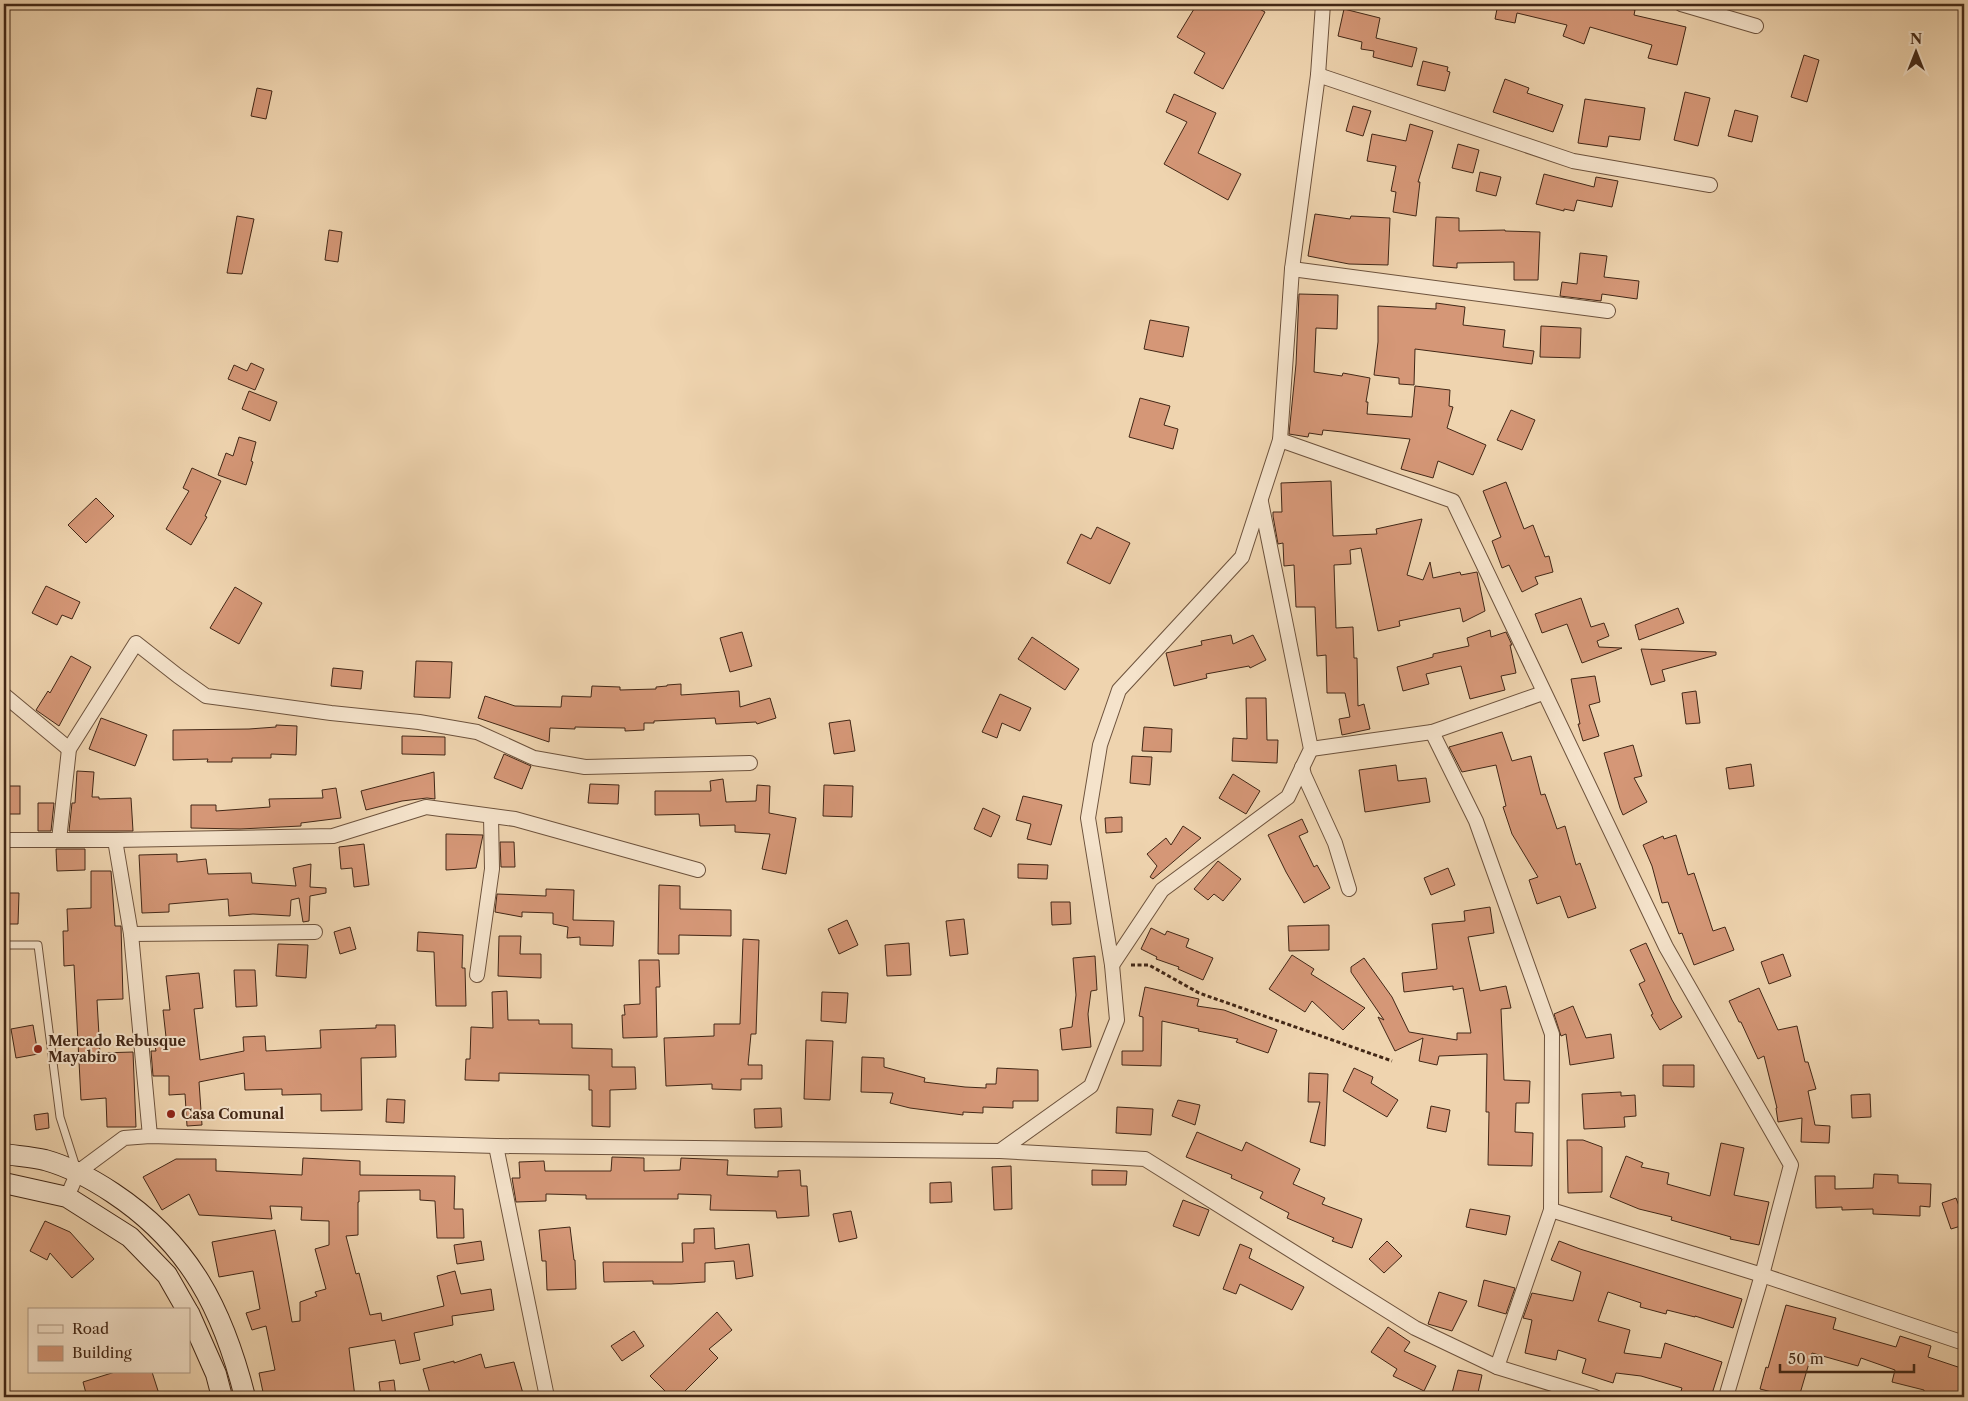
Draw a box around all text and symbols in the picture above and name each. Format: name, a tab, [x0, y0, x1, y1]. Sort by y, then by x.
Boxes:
north arrow	[1890, 28, 1940, 78]
text: N	[1910, 30, 1922, 48]
place label: Mercado Rebusque Mayabiro	[48, 1032, 186, 1066]
marker: Mercado Rebusque Mayabiro	[32, 1043, 44, 1055]
place label: Casa Comunal	[181, 1105, 284, 1123]
marker: Casa Comunal	[165, 1108, 177, 1120]
legend	[28, 1308, 190, 1374]
text: Road	[72, 1319, 109, 1338]
scale bar	[1780, 1341, 1914, 1373]
text: Building	[72, 1343, 132, 1362]
text: 50 m	[1788, 1349, 1824, 1368]

